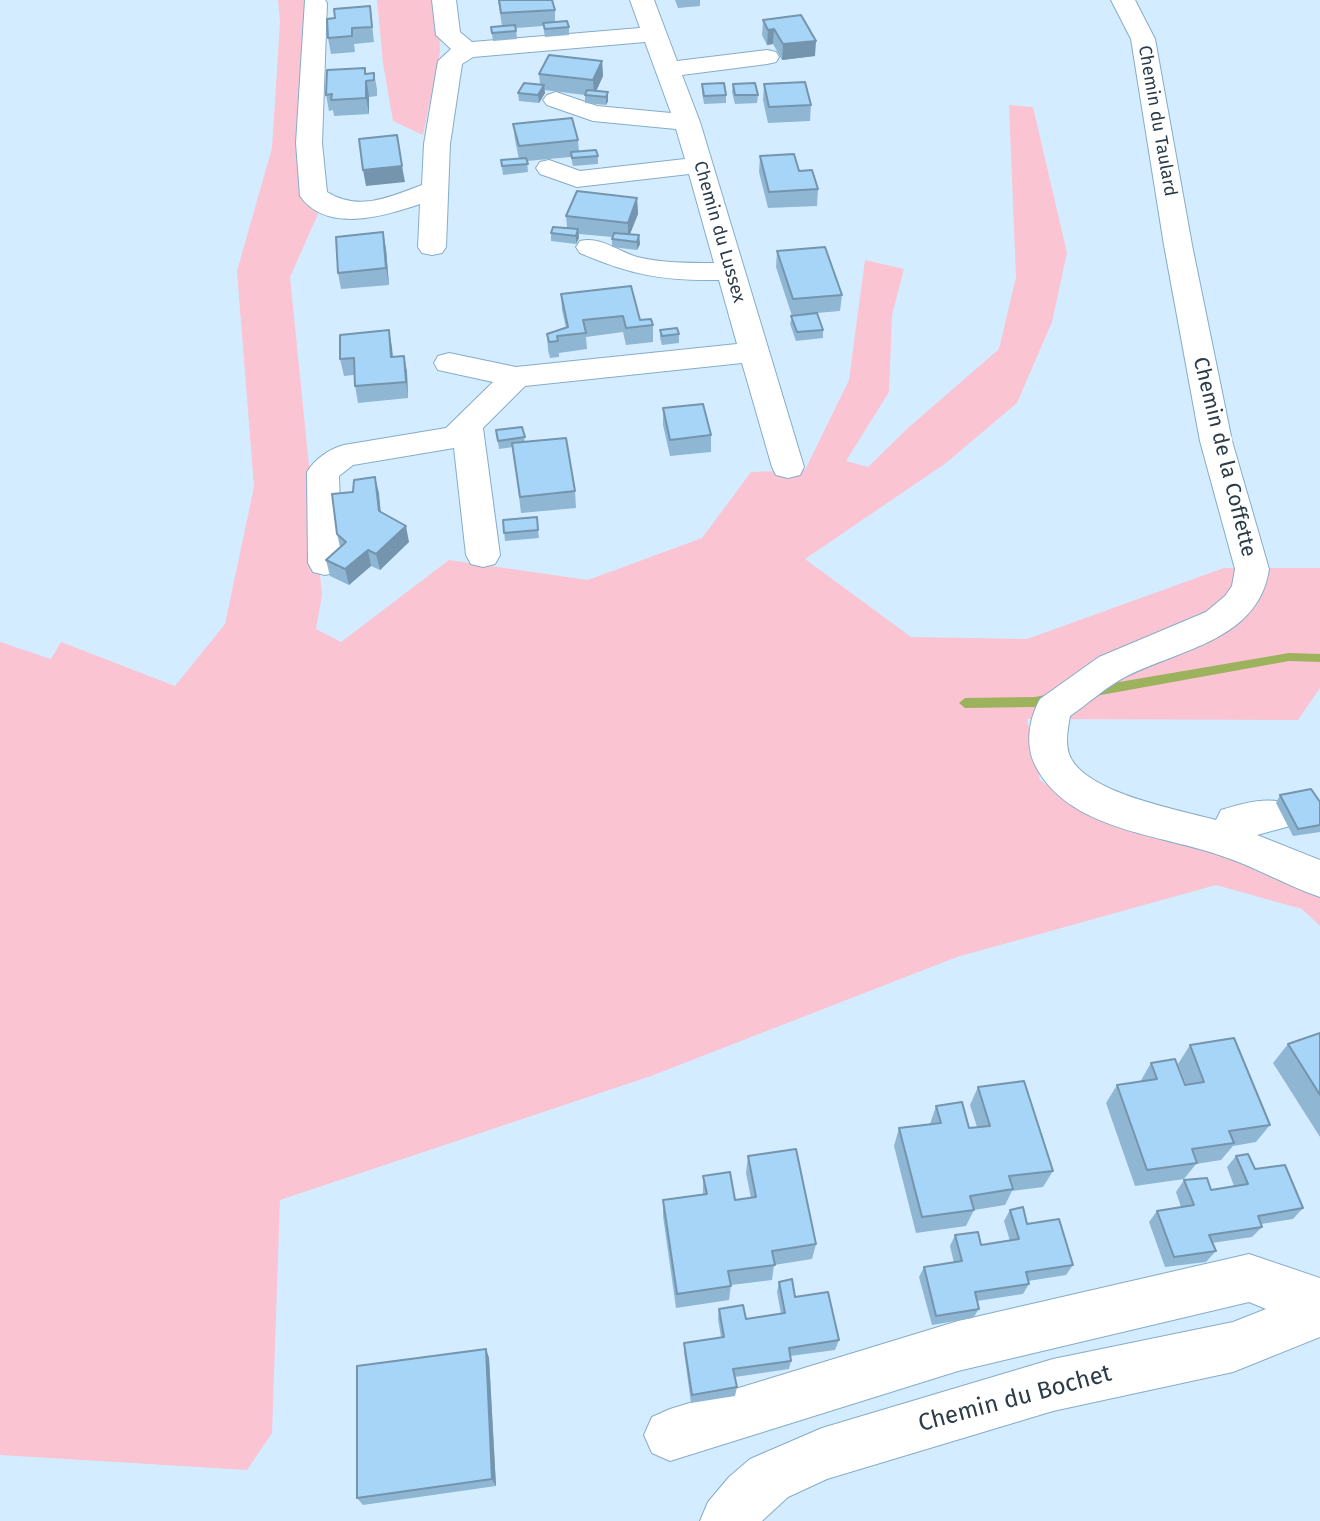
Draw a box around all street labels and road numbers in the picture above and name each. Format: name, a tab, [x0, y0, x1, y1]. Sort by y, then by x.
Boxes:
street label: Chemin du Taulard	[1133, 44, 1181, 198]
street label: Chemin du Lussex	[688, 159, 750, 305]
street label: Chemin de la Coffette	[1187, 355, 1261, 559]
street label: Chemin du Bochet	[915, 1359, 1115, 1439]

